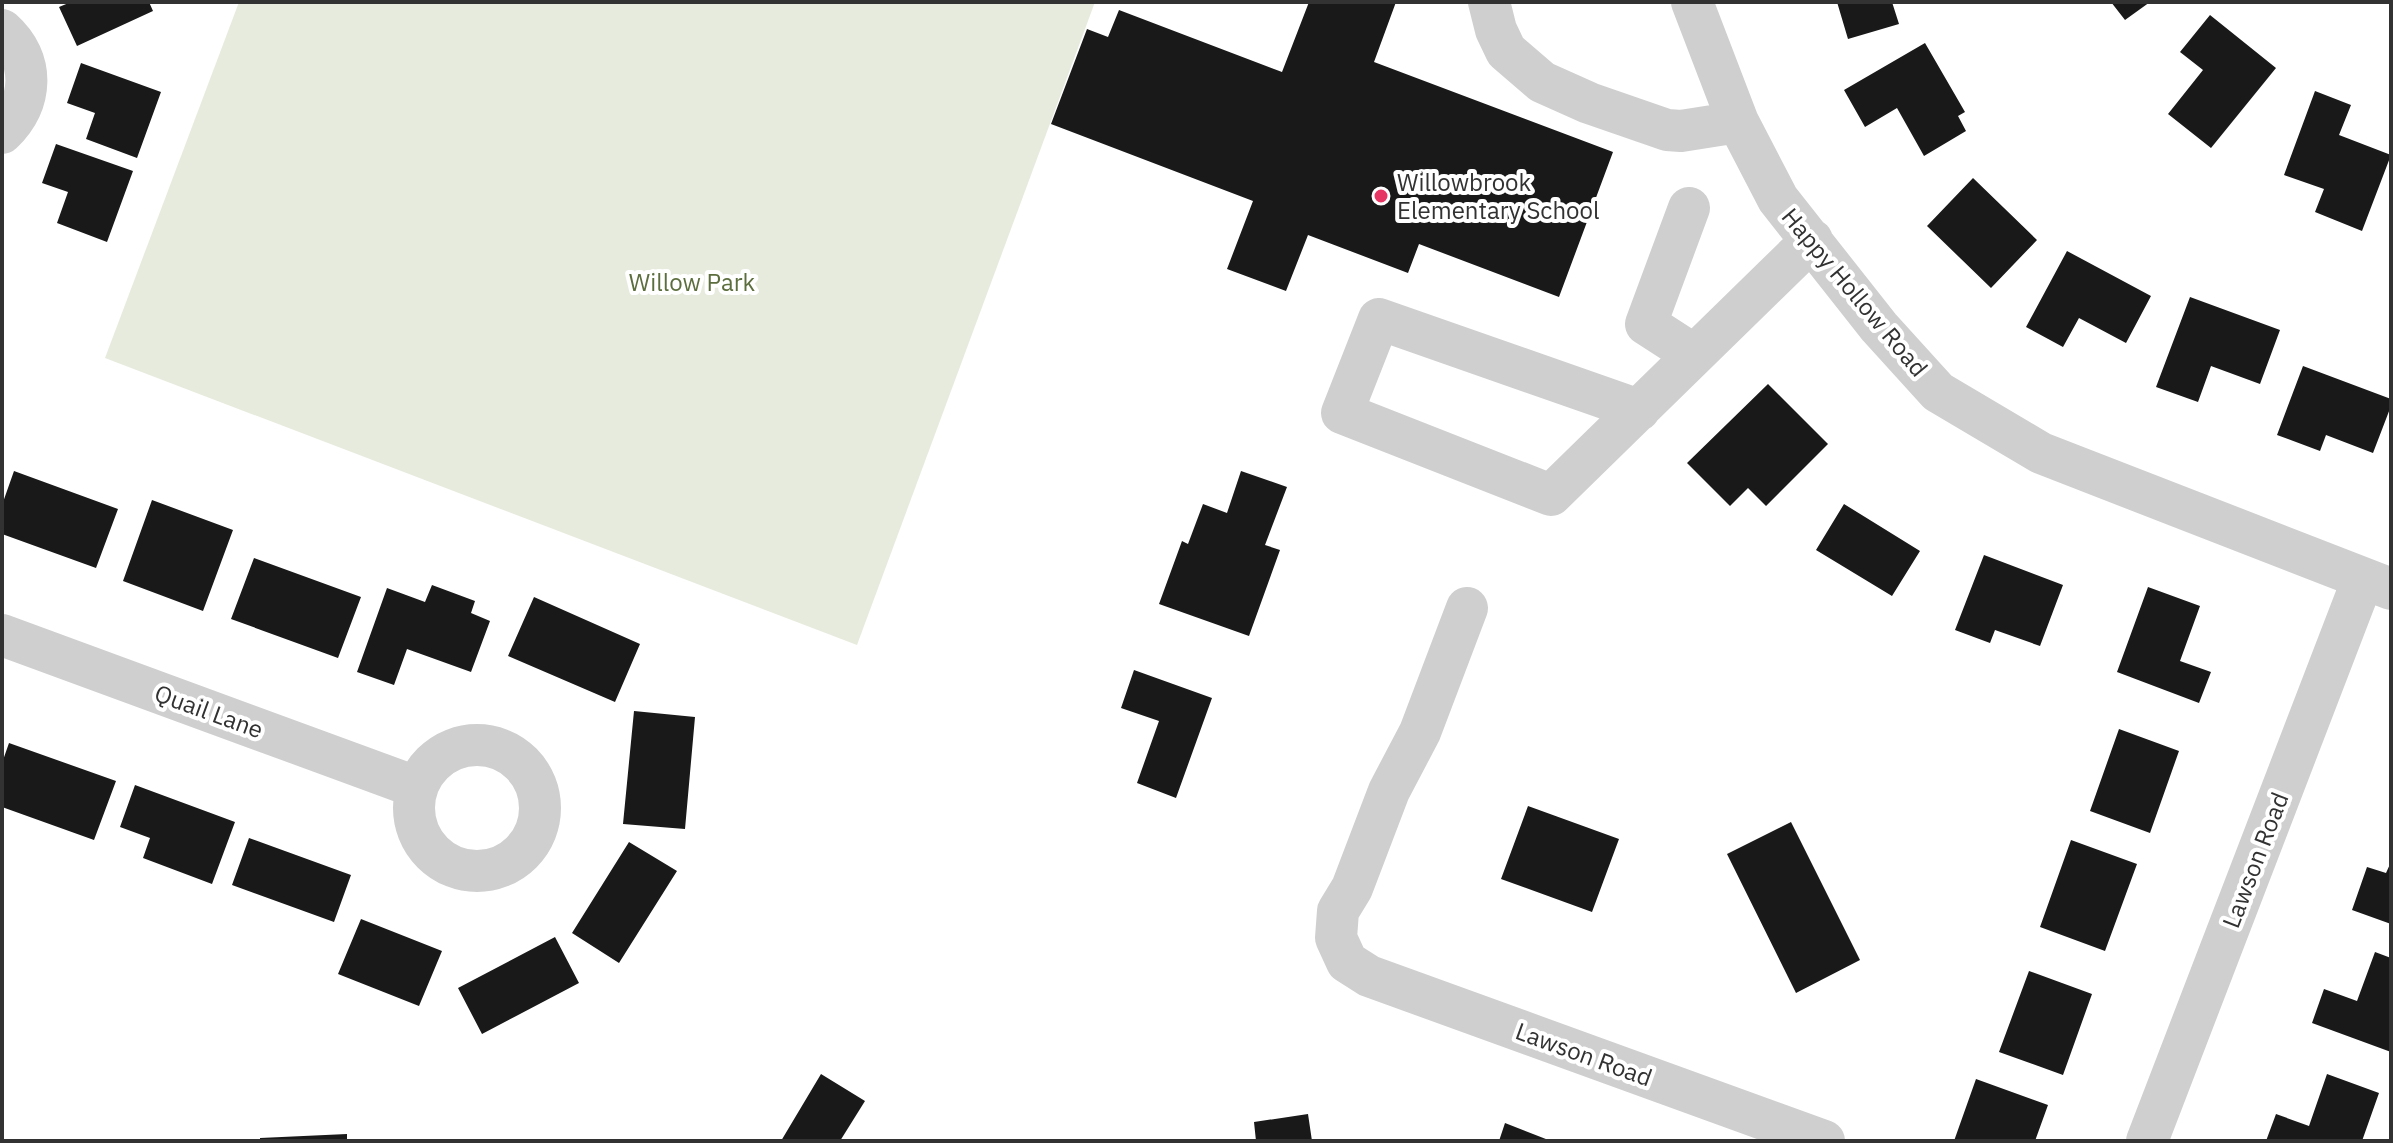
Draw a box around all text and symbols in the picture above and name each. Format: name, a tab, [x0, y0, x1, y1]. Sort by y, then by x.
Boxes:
place label: Willowbrook Elementary School	[1397, 166, 1599, 226]
marker: Willowbrook Elementary School	[1372, 187, 1390, 205]
street label: Happy Hollow Road	[1775, 201, 1935, 383]
park label: Willow Park	[629, 266, 756, 298]
street label: Quail Lane	[150, 677, 268, 745]
street label: Lawson Road	[2214, 788, 2296, 932]
street label: Lawson Road	[1511, 1015, 1657, 1093]

